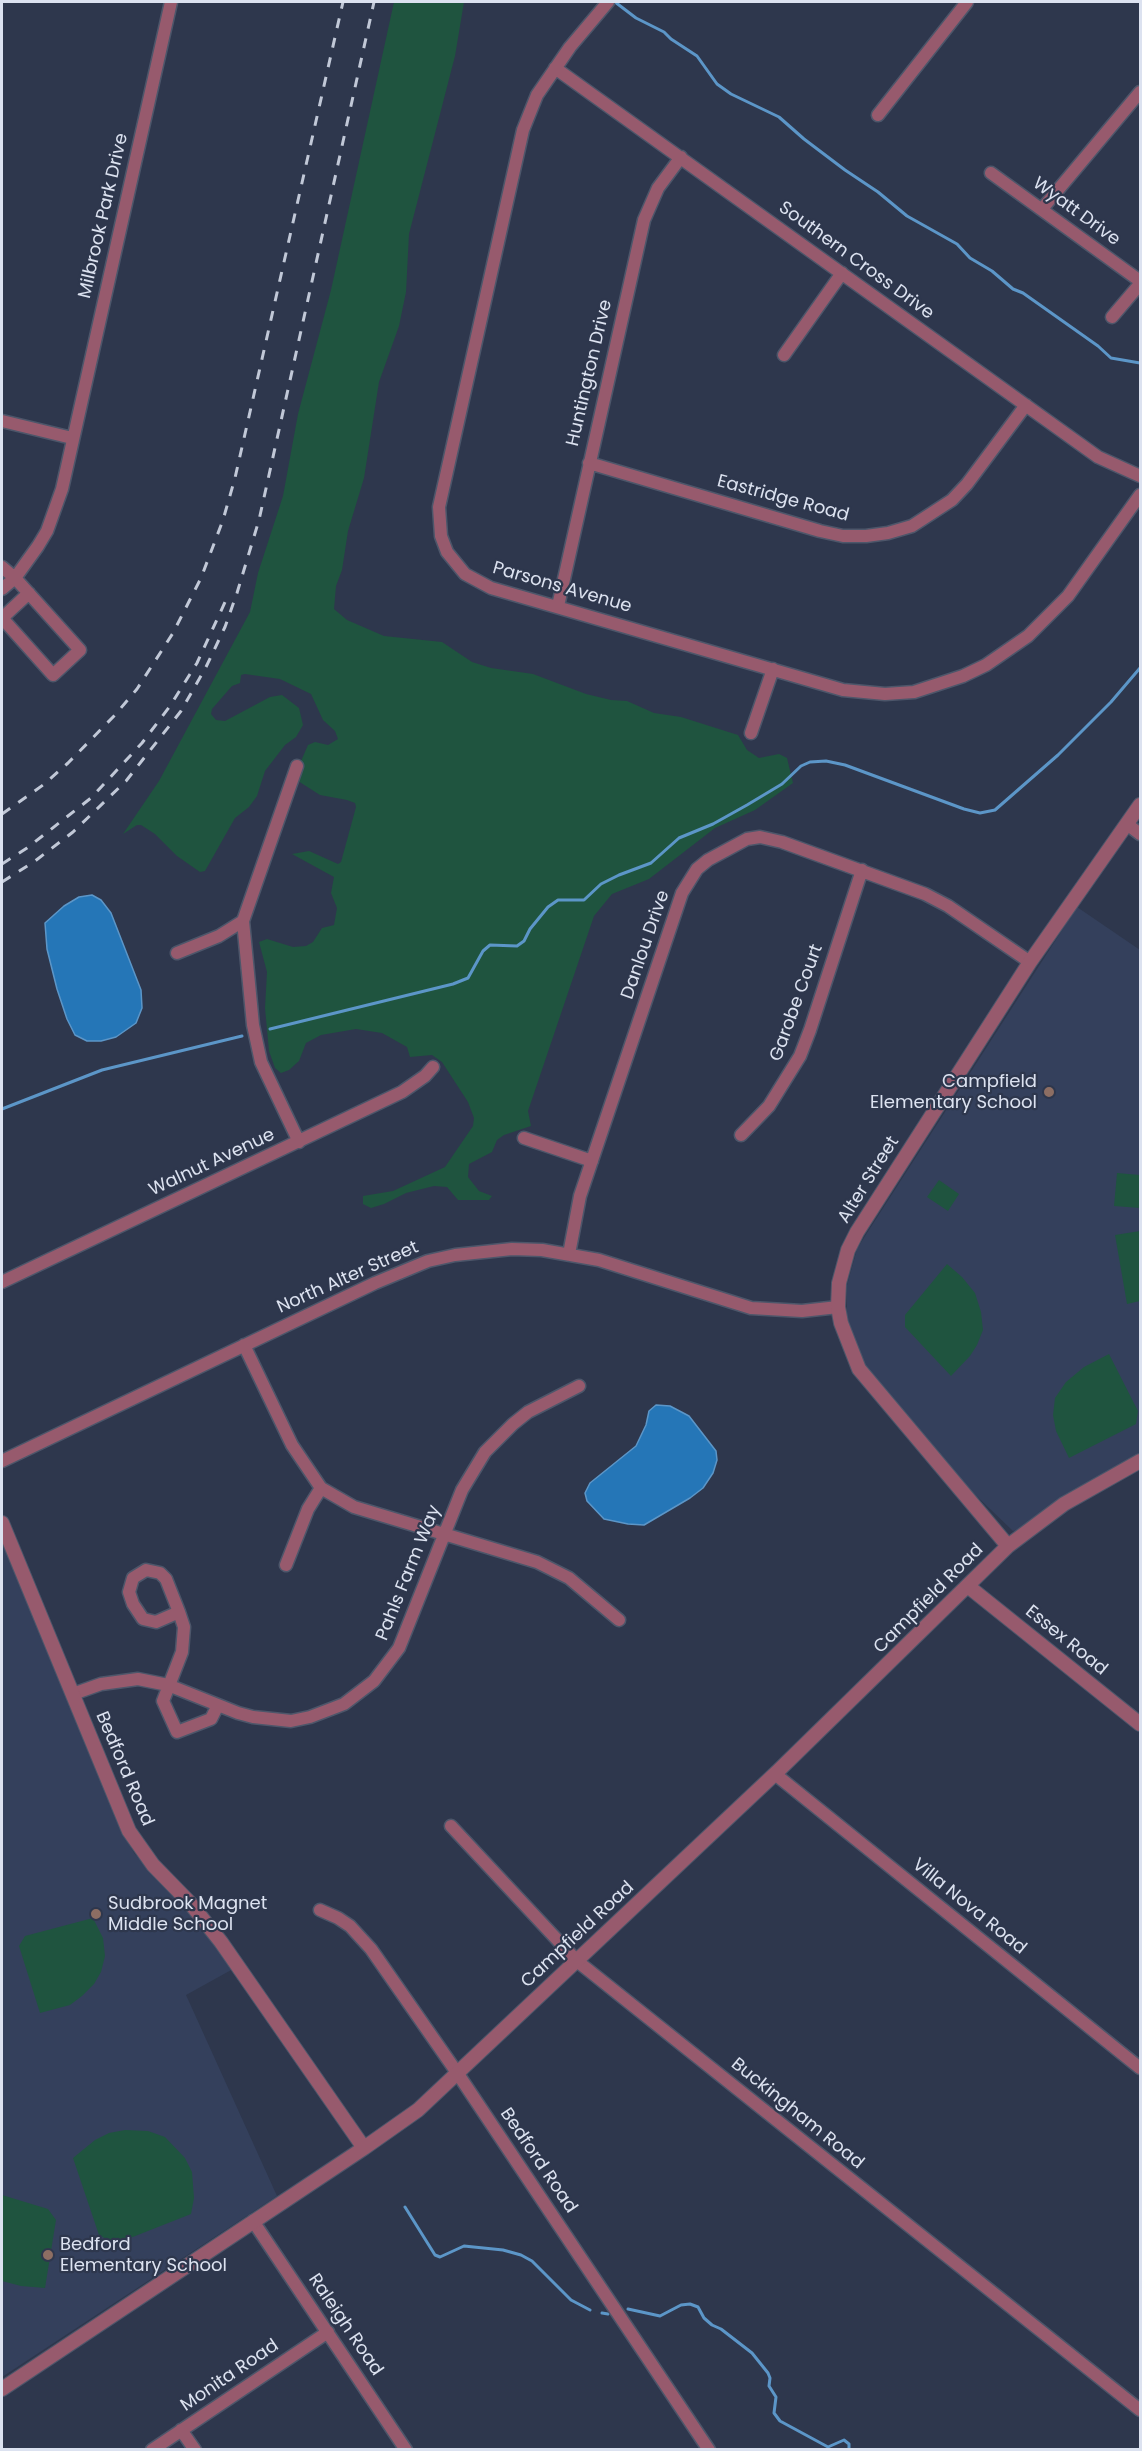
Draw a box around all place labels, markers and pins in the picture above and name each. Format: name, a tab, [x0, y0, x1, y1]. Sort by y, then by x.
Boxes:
place label: Campfield Elementary School	[870, 1071, 1037, 1114]
marker: Campfield Elementary School	[1042, 1085, 1056, 1099]
place label: Sudbrook Magnet Middle School	[108, 1893, 267, 1936]
marker: Sudbrook Magnet Middle School	[89, 1907, 103, 1921]
place label: Bedford Elementary School	[60, 2234, 227, 2276]
marker: Bedford Elementary School	[41, 2248, 55, 2262]

